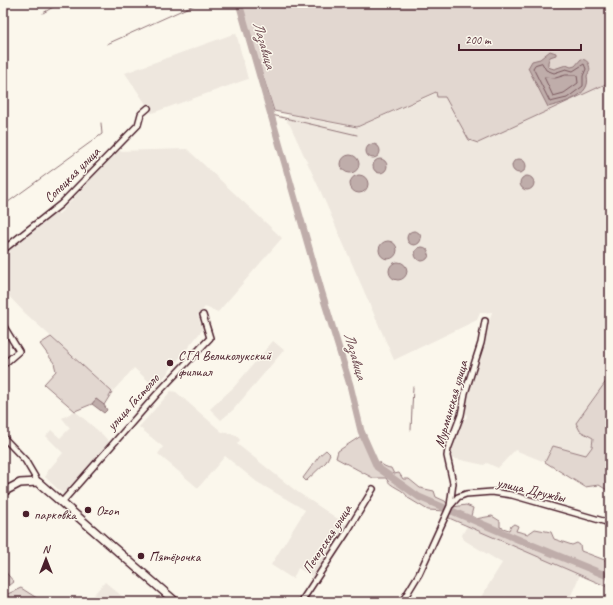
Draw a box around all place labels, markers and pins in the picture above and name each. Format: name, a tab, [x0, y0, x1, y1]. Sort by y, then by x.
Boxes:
place label: СГА Великолукский филиал	[178, 347, 272, 380]
marker: СГА Великолукский филиал	[165, 358, 175, 368]
place label: Ozon	[96, 502, 120, 519]
marker: Ozon	[83, 505, 93, 515]
place label: парковка	[34, 506, 77, 523]
marker: парковка	[21, 509, 31, 519]
place label: Пятёрочка	[149, 548, 202, 565]
marker: Пятёрочка	[136, 551, 146, 561]

